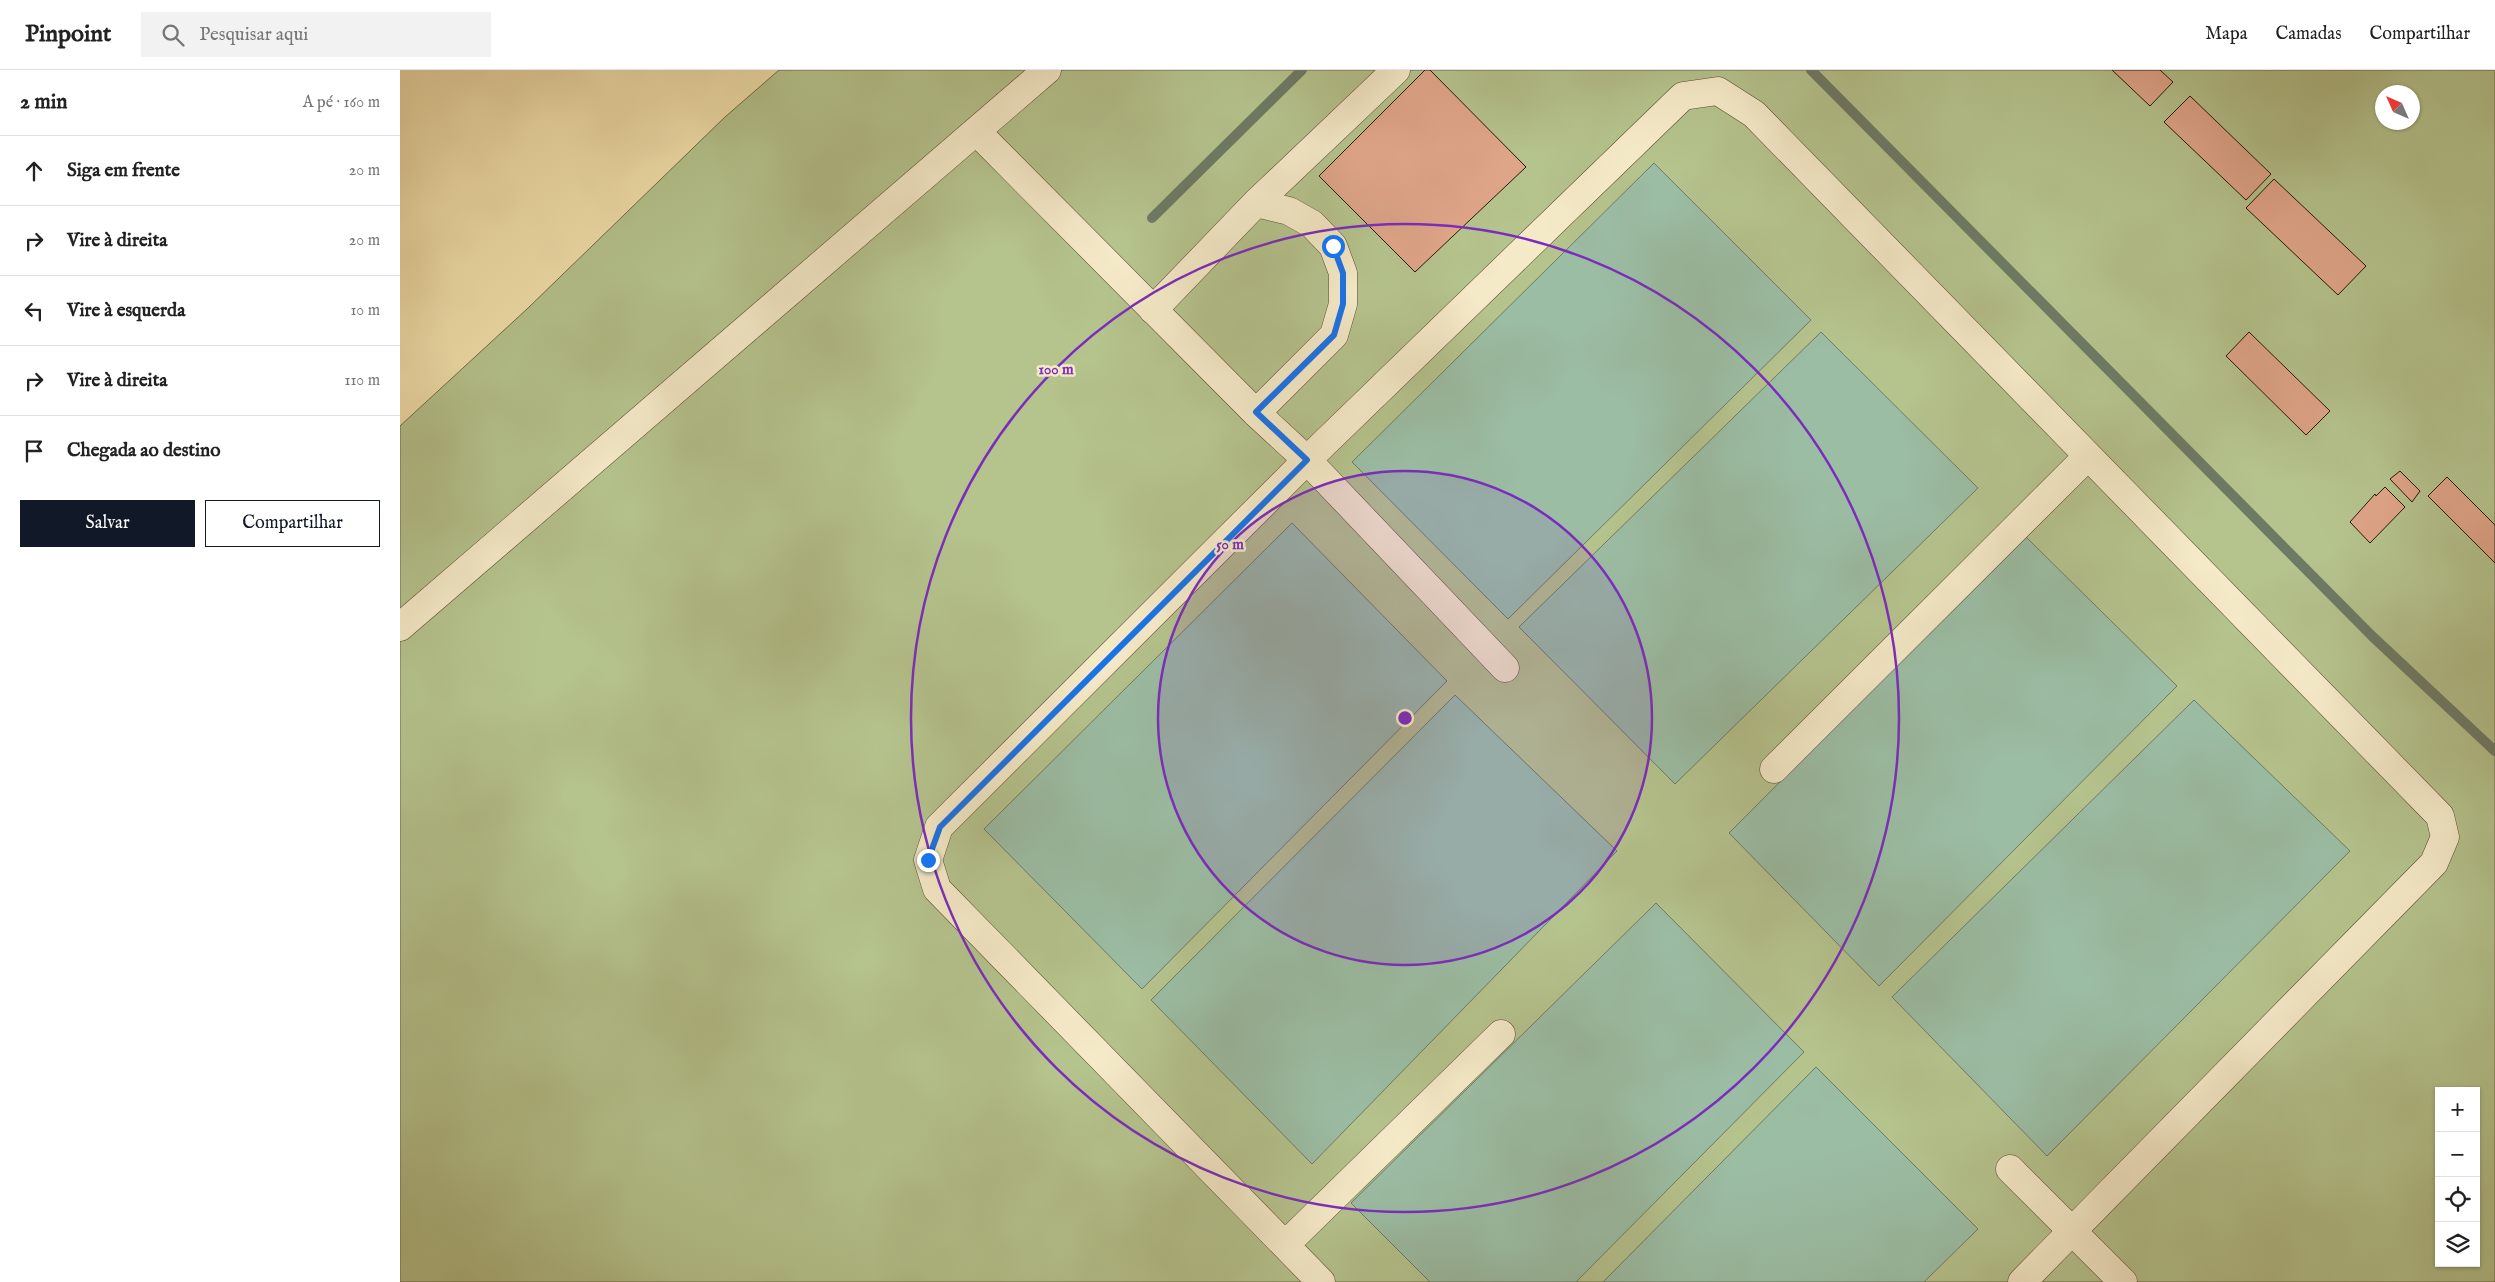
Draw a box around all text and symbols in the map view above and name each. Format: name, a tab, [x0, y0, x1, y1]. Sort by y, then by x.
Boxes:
search box	[141, 12, 491, 57]
text: Pinpoint	[25, 19, 111, 50]
icon: search	[159, 21, 187, 49]
text: Pesquisar aqui	[199, 23, 308, 47]
text: Mapa	[2205, 23, 2247, 46]
text: Camadas	[2275, 23, 2341, 46]
text: Compartilhar	[2369, 23, 2470, 46]
north arrow	[2375, 85, 2420, 130]
text: 2 min	[20, 89, 67, 116]
text: A pé · 160 m	[303, 93, 380, 113]
icon: ahead	[20, 157, 48, 185]
text: Siga em frente	[67, 159, 180, 183]
text: 20 m	[349, 161, 380, 181]
icon: right	[20, 227, 48, 255]
text: Vire à direita	[67, 229, 167, 253]
text: 20 m	[349, 231, 380, 251]
route start	[1322, 235, 1345, 258]
icon: left	[20, 297, 48, 325]
text: Vire à esquerda	[67, 299, 185, 323]
text: 10 m	[350, 301, 380, 321]
text: 100 m	[1038, 360, 1074, 379]
icon: right	[20, 367, 48, 395]
text: Vire à direita	[67, 369, 167, 393]
text: 110 m	[344, 371, 380, 391]
icon: arrive	[20, 437, 48, 465]
text: Chegada ao destino	[67, 439, 220, 463]
button: Salvar	[20, 500, 195, 547]
button: Compartilhar	[205, 500, 380, 547]
text: 50 m	[1216, 535, 1244, 554]
centre of rings	[1396, 709, 1414, 727]
route end	[917, 849, 940, 872]
map controls	[2435, 1087, 2480, 1267]
button: +	[2435, 1087, 2480, 1132]
button: −	[2435, 1132, 2480, 1177]
button: locate	[2435, 1177, 2480, 1222]
button: layers	[2435, 1222, 2480, 1267]

